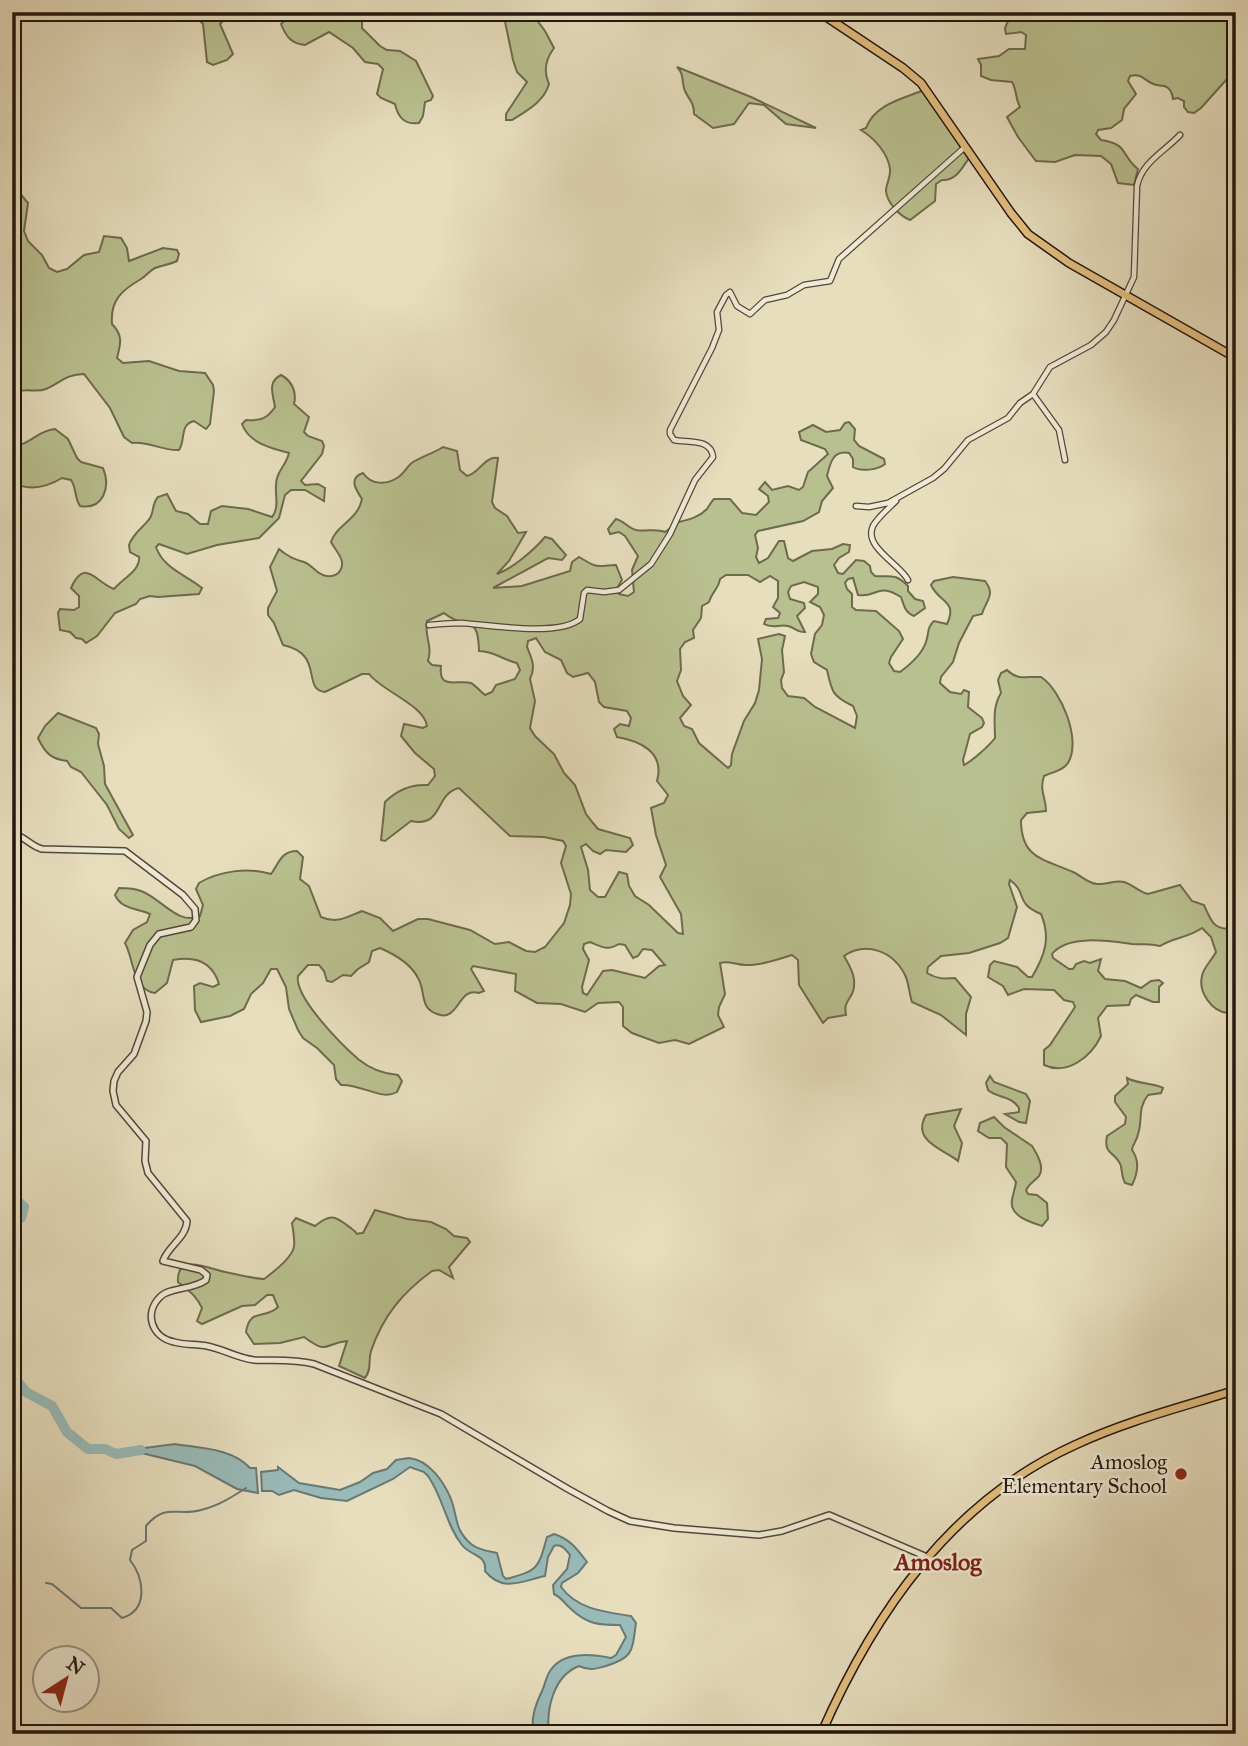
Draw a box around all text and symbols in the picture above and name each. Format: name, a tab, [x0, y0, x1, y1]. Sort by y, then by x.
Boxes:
place label: Amoslog Elementary School	[1002, 1449, 1167, 1499]
marker: Amoslog Elementary School	[1173, 1466, 1189, 1482]
district label: Amoslog	[892, 1547, 982, 1577]
north arrow	[32, 1644, 102, 1714]
text: N	[62, 1652, 89, 1680]

